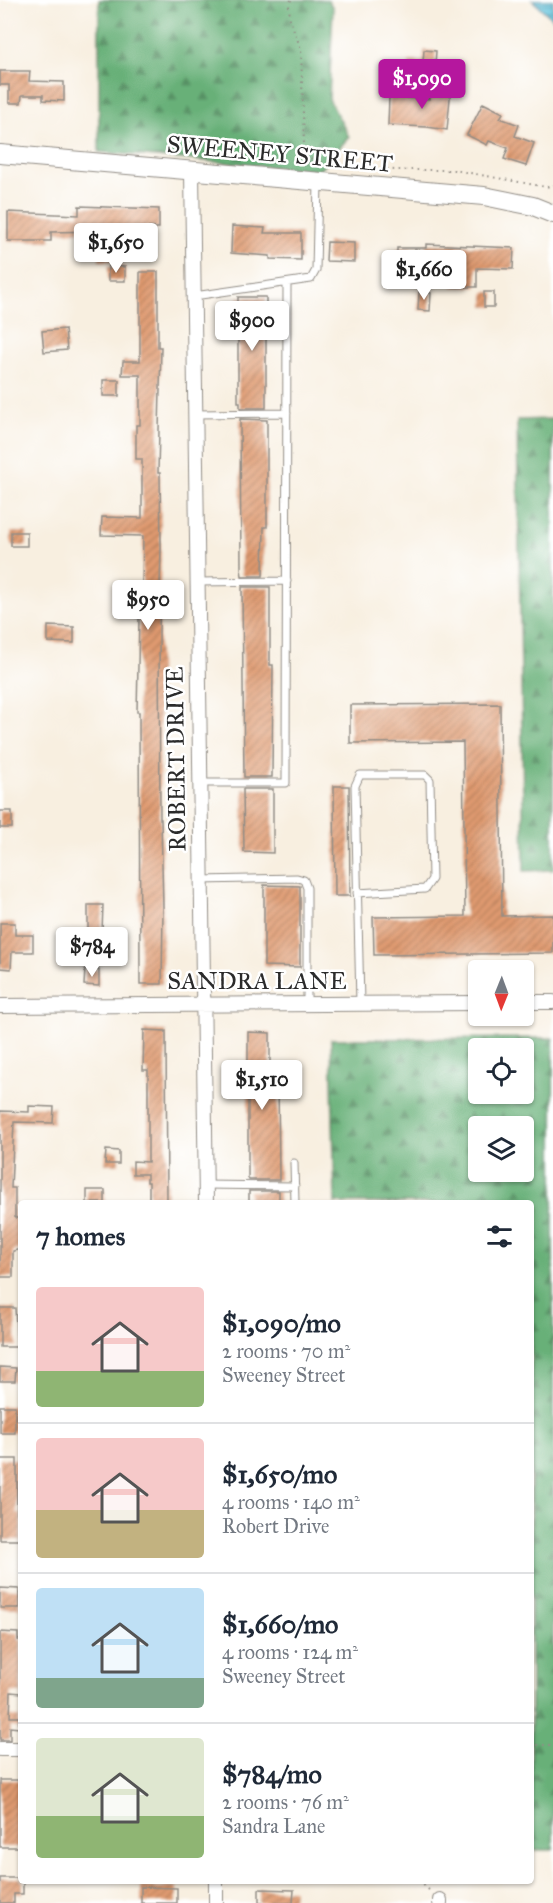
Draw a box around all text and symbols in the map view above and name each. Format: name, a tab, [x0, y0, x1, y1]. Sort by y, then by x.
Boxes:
pin: $1,090	[373, 59, 471, 110]
text: $1,090	[392, 66, 452, 90]
street label: SWEENEY STREET	[166, 129, 394, 179]
pin: $1,650	[67, 223, 165, 274]
text: $1,650	[88, 230, 144, 254]
pin: $1,660	[375, 250, 473, 301]
text: $1,660	[395, 257, 453, 281]
pin: $900	[216, 301, 288, 352]
text: $900	[229, 308, 275, 332]
pin: $950	[112, 580, 184, 631]
text: $950	[126, 587, 170, 611]
street label: ROBERT DRIVE	[159, 666, 193, 852]
pin: $784	[56, 927, 128, 978]
text: $784	[70, 934, 114, 958]
north arrow	[468, 960, 534, 1026]
map controls	[468, 960, 534, 1182]
street label: SANDRA LANE	[167, 966, 347, 996]
button: locate	[468, 1038, 534, 1104]
pin: $1,510	[213, 1060, 311, 1111]
text: $1,510	[235, 1067, 289, 1091]
button: layers	[468, 1116, 534, 1182]
text: 7 homes	[36, 1220, 125, 1252]
icon: filters	[483, 1220, 516, 1253]
text: $1,090/mo	[222, 1307, 341, 1339]
icon: home	[84, 1311, 156, 1383]
text: 2 rooms · 70 m²	[222, 1339, 350, 1363]
text: Sweeney Street	[222, 1363, 345, 1387]
text: $1,650/mo	[222, 1458, 337, 1490]
icon: home	[84, 1462, 156, 1534]
text: 4 rooms · 140 m²	[222, 1490, 360, 1514]
text: Robert Drive	[222, 1514, 329, 1538]
text: $1,660/mo	[222, 1608, 338, 1640]
icon: home	[84, 1612, 156, 1684]
text: 4 rooms · 124 m²	[222, 1640, 358, 1664]
text: Sweeney Street	[222, 1664, 345, 1688]
text: $784/mo	[222, 1758, 322, 1790]
icon: home	[84, 1762, 156, 1834]
text: 2 rooms · 76 m²	[222, 1790, 349, 1814]
text: Sandra Lane	[222, 1814, 325, 1838]

